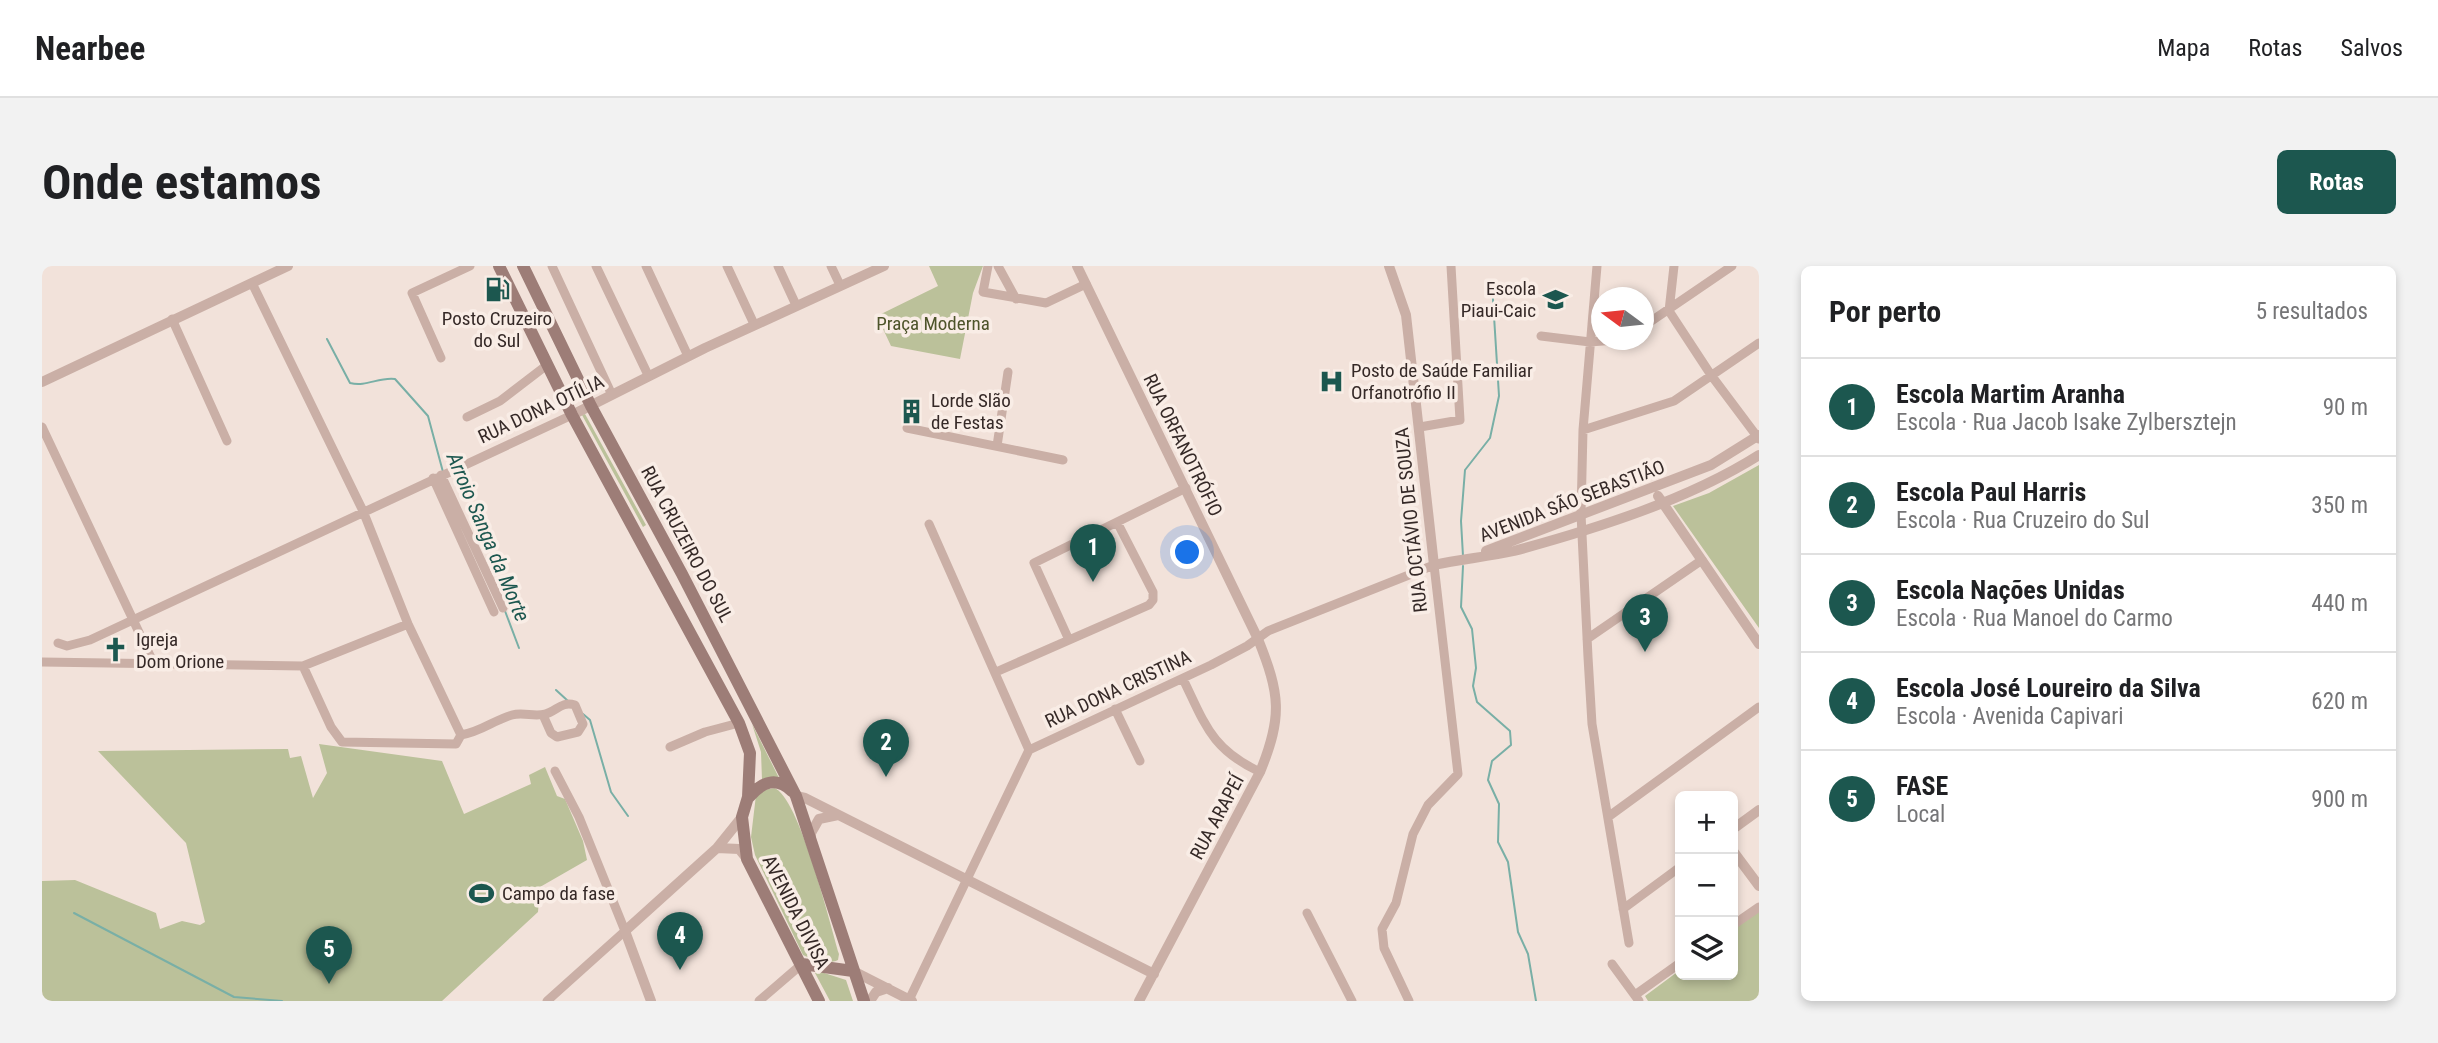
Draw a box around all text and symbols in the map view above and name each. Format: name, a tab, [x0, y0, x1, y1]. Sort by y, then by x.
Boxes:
text: Nearbee	[35, 29, 145, 68]
text: Mapa	[2157, 34, 2210, 62]
text: Rotas	[2248, 34, 2302, 62]
text: Salvos	[2340, 34, 2403, 62]
button: Rotas	[2277, 150, 2396, 214]
text: Onde estamos	[42, 154, 322, 211]
fuel station icon: Posto Cruzeiro do Sul	[483, 276, 511, 304]
place label: Escola Piaui-Caic	[1461, 277, 1536, 322]
school or university icon: Escola Piaui-Caic	[1542, 285, 1570, 313]
north arrow	[1591, 287, 1654, 350]
text: Por perto	[1829, 294, 1941, 329]
text: 5 resultados	[2256, 298, 2368, 325]
place label: Posto Cruzeiro do Sul	[442, 307, 552, 352]
park label: Praça Moderna	[876, 312, 990, 335]
place label: Posto de Saúde Familiar Orfanotrófio II	[1351, 359, 1533, 404]
hospital icon: Posto de Saúde Familiar Orfanotrófio II	[1317, 367, 1345, 395]
street label: RUA DONA OTÍLIA	[474, 370, 608, 448]
street label: RUA ORFANOTRÓFIO	[1139, 370, 1227, 520]
text: Escola Martim Aranha	[1896, 379, 2125, 409]
place label: Lorde Slão de Festas	[931, 389, 1011, 434]
text: 1	[1846, 394, 1858, 421]
text: 90 m	[2323, 394, 2368, 421]
building icon: Lorde Slão de Festas	[897, 397, 925, 425]
text: Escola · Rua Jacob Isake Zylbersztejn	[1896, 409, 2237, 436]
street label: RUA OCTÁVIO DE SOUZA	[1390, 426, 1432, 614]
water label: Arroio Sanga da Morte	[441, 448, 534, 625]
street label: AVENIDA SÃO SEBASTIÃO	[1476, 455, 1668, 547]
street label: RUA CRUZEIRO DO SUL	[636, 462, 738, 626]
text: Escola Paul Harris	[1896, 477, 2086, 507]
text: 2	[1846, 492, 1858, 519]
text: 350 m	[2311, 492, 2368, 519]
text: Escola · Rua Cruzeiro do Sul	[1896, 507, 2149, 534]
pin: 1	[1070, 524, 1116, 582]
your location	[1170, 535, 1204, 569]
text: Escola Nações Unidas	[1896, 575, 2125, 605]
text: 3	[1846, 590, 1858, 617]
text: 440 m	[2311, 590, 2368, 617]
pin: 3	[1622, 594, 1668, 652]
text: Escola · Rua Manoel do Carmo	[1896, 605, 2173, 632]
place label: Igreja Dom Orione	[136, 628, 224, 673]
church icon: Igreja Dom Orione	[102, 636, 130, 664]
street label: RUA DONA CRISTINA	[1041, 645, 1195, 733]
text: Escola José Loureiro da Silva	[1896, 673, 2201, 703]
text: 4	[1846, 688, 1858, 715]
text: 620 m	[2311, 688, 2368, 715]
text: Escola · Avenida Capivari	[1896, 703, 2124, 730]
pin: 2	[863, 719, 909, 777]
street label: RUA ARAPEÍ	[1185, 770, 1249, 863]
text: FASE	[1896, 771, 1948, 801]
text: 5	[1846, 786, 1858, 813]
text: 900 m	[2311, 786, 2368, 813]
map controls	[1675, 791, 1738, 980]
button: +	[1675, 791, 1738, 854]
text: Local	[1896, 801, 1945, 828]
street label: AVENIDA DIVISA	[757, 851, 835, 973]
button: −	[1675, 854, 1738, 917]
sports icon: Campo da fase	[468, 879, 496, 907]
place label: Campo da fase	[502, 882, 615, 905]
pin: 4	[657, 912, 703, 970]
button: layers	[1675, 917, 1738, 980]
pin: 5	[306, 926, 352, 984]

